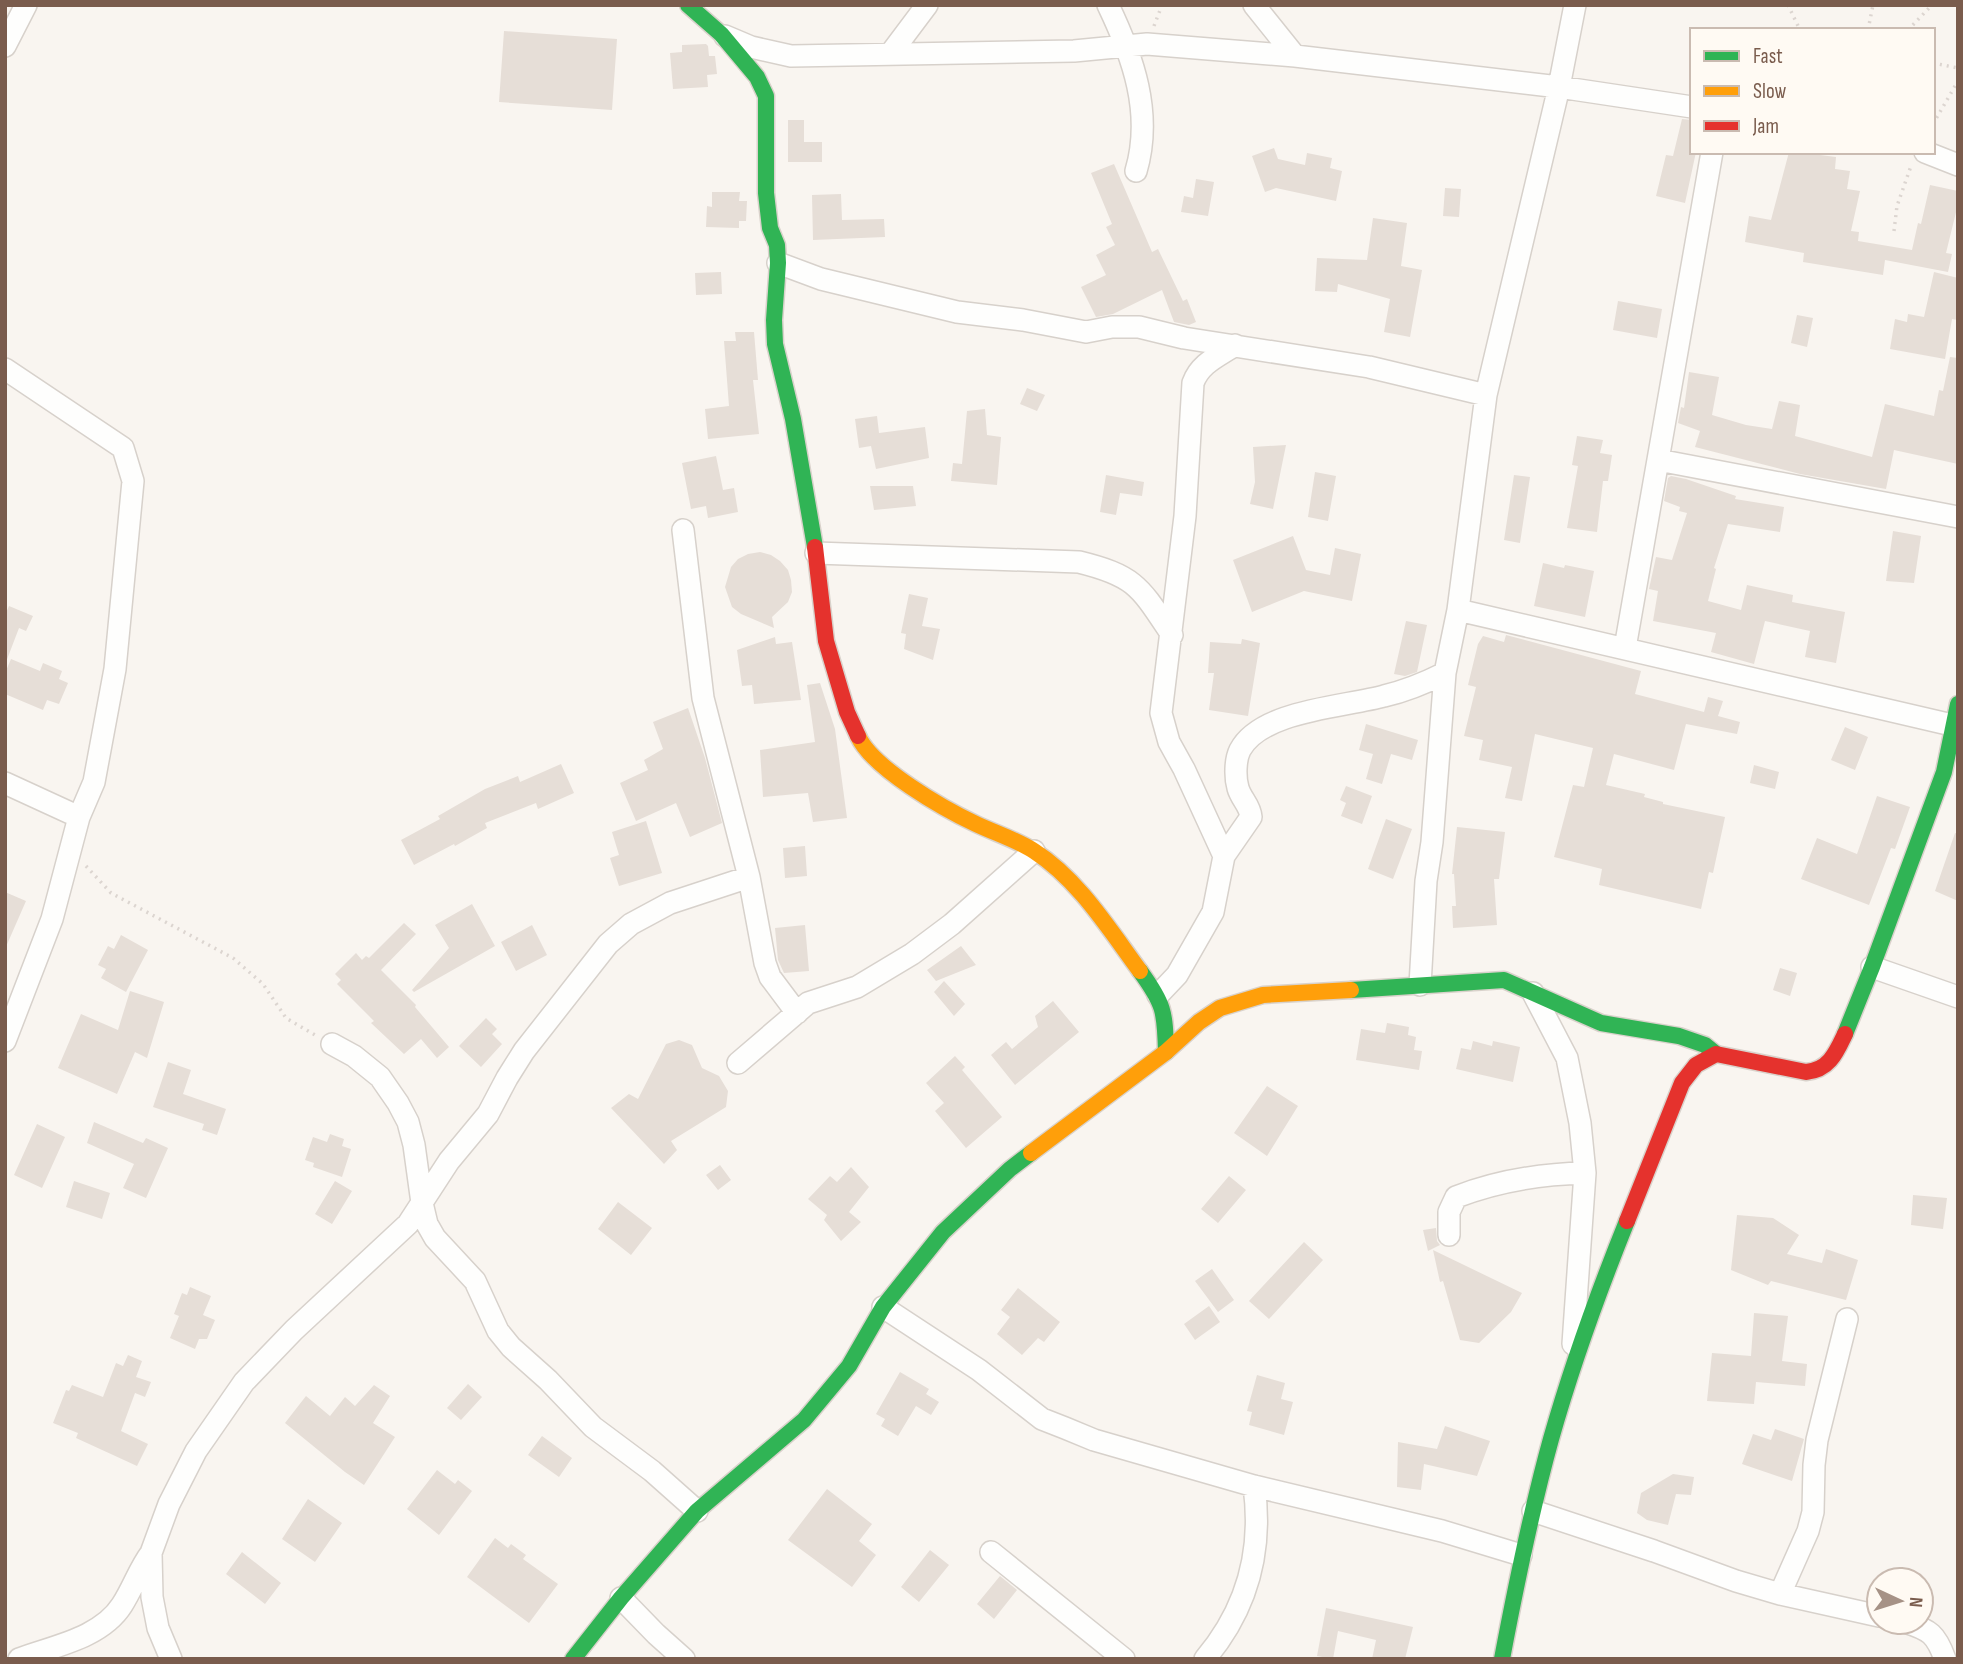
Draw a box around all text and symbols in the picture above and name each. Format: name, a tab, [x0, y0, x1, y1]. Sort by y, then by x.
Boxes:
legend	[1690, 28, 1935, 154]
text: Fast	[1753, 44, 1783, 69]
text: Slow	[1753, 79, 1787, 104]
text: Jam	[1752, 114, 1779, 139]
north arrow	[1865, 1566, 1935, 1636]
text: N	[1904, 1596, 1927, 1608]

